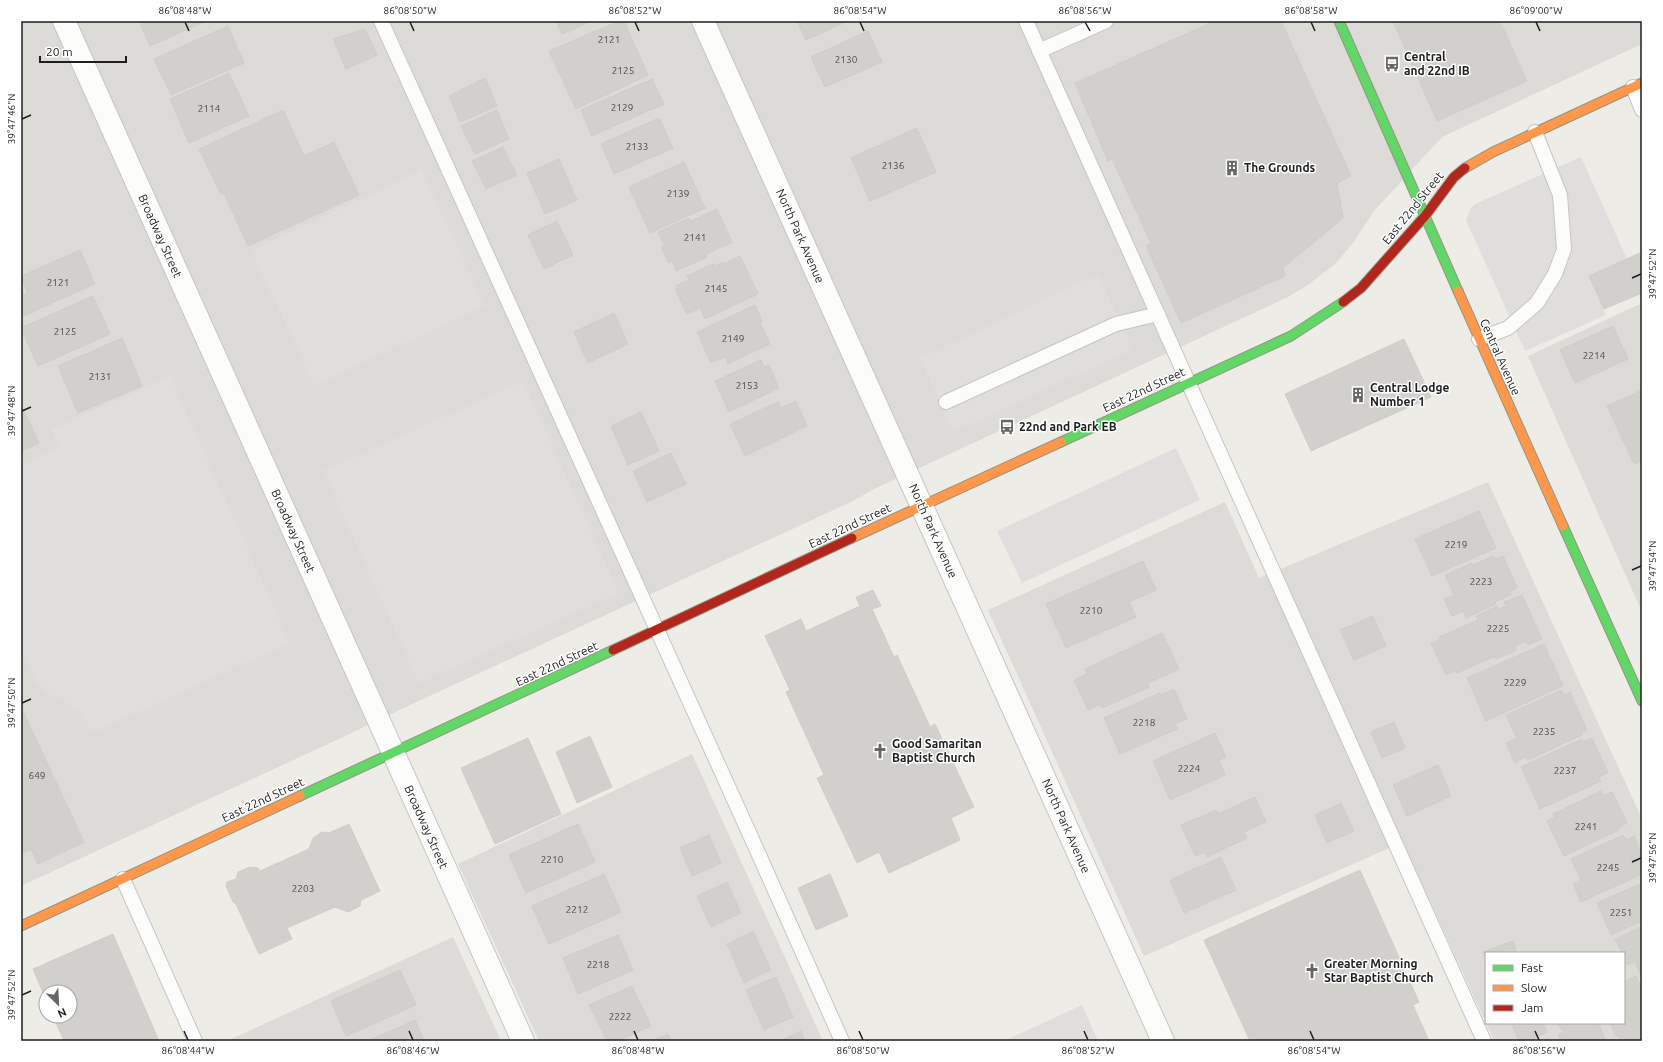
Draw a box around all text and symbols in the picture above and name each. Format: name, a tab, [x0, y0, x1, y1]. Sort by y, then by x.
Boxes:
text: 86°08'48"W	[159, 5, 211, 16]
text: 86°08'50"W	[384, 5, 436, 16]
text: 86°08'52"W	[609, 5, 661, 16]
text: 86°08'54"W	[834, 5, 886, 16]
text: 86°08'56"W	[1059, 5, 1111, 16]
text: 86°08'58"W	[1285, 5, 1337, 16]
text: 86°09'00"W	[1510, 5, 1562, 16]
house number: 2121	[598, 34, 620, 45]
scale bar	[40, 38, 126, 64]
text: 20 m	[46, 45, 73, 58]
place label: Central and 22nd IB	[1404, 50, 1470, 77]
house number: 2130	[835, 54, 858, 65]
bus stop icon: Central and 22nd IB	[1383, 55, 1401, 73]
house number: 2125	[612, 65, 634, 76]
text: 39°47'46"N	[6, 94, 17, 144]
house number: 2129	[611, 102, 633, 113]
house number: 2114	[198, 103, 221, 114]
house number: 2133	[626, 141, 648, 152]
building icon: The Grounds	[1223, 159, 1241, 177]
house number: 2136	[882, 160, 905, 171]
place label: The Grounds	[1244, 161, 1316, 174]
street label: East 22nd Street	[1379, 169, 1446, 246]
street label: North Park Avenue	[774, 187, 827, 285]
house number: 2139	[667, 188, 689, 199]
street label: Broadway Street	[136, 192, 185, 280]
house number: 2141	[684, 232, 706, 243]
text: 39°47'52"N	[1647, 249, 1658, 299]
house number: 2121	[47, 277, 69, 288]
house number: 2145	[705, 283, 727, 294]
street label: Central Avenue	[1478, 316, 1523, 397]
house number: 2125	[54, 326, 76, 337]
house number: 2149	[722, 333, 744, 344]
house number: 2214	[1583, 350, 1606, 361]
street label: East 22nd Street	[1101, 365, 1187, 414]
house number: 2131	[89, 371, 111, 382]
house number: 2153	[736, 380, 758, 391]
place label: Central Lodge Number 1	[1370, 381, 1450, 408]
text: 39°47'48"N	[6, 386, 17, 436]
building icon: Central Lodge Number 1	[1349, 386, 1367, 404]
bus stop icon: 22nd and Park EB	[998, 418, 1016, 436]
place label: 22nd and Park EB	[1019, 420, 1117, 433]
street label: North Park Avenue	[907, 482, 960, 580]
street label: Broadway Street	[269, 487, 318, 575]
street label: East 22nd Street	[807, 501, 893, 550]
house number: 2219	[1445, 539, 1467, 550]
text: 39°47'54"N	[1647, 541, 1658, 591]
house number: 2223	[1470, 576, 1492, 587]
house number: 2210	[1080, 605, 1103, 616]
house number: 2225	[1487, 623, 1509, 634]
street label: East 22nd Street	[514, 639, 600, 688]
house number: 2229	[1504, 677, 1526, 688]
text: 39°47'50"N	[6, 678, 17, 728]
house number: 2218	[1133, 717, 1156, 728]
house number: 2235	[1533, 726, 1555, 737]
place label: Good Samaritan Baptist Church	[892, 737, 982, 764]
church icon: Good Samaritan Baptist Church	[871, 742, 889, 760]
house number: 2224	[1178, 763, 1201, 774]
house number: 2237	[1554, 765, 1576, 776]
house number: 649	[29, 770, 45, 781]
street label: East 22nd Street	[220, 775, 306, 824]
street label: North Park Avenue	[1040, 777, 1093, 875]
street label: Broadway Street	[402, 783, 451, 871]
house number: 2241	[1575, 821, 1597, 832]
text: 39°47'56"N	[1647, 833, 1658, 883]
house number: 2210	[541, 854, 564, 865]
house number: 2245	[1597, 862, 1619, 873]
house number: 2203	[292, 883, 314, 894]
house number: 2212	[566, 904, 588, 915]
house number: 2251	[1610, 907, 1632, 918]
legend	[1485, 952, 1625, 1024]
place label: Greater Morning Star Baptist Church	[1324, 957, 1433, 984]
house number: 2218	[587, 959, 610, 970]
text: Fast	[1521, 961, 1543, 974]
church icon: Greater Morning Star Baptist Church	[1303, 962, 1321, 980]
text: 39°47'52"N	[6, 970, 17, 1020]
text: Slow	[1521, 981, 1547, 994]
north arrow	[38, 984, 78, 1024]
text: Jam	[1521, 1001, 1543, 1014]
text: N	[56, 1006, 68, 1020]
house number: 2222	[609, 1011, 631, 1022]
text: 86°08'44"W	[162, 1045, 214, 1056]
text: 86°08'46"W	[387, 1045, 439, 1056]
text: 86°08'48"W	[612, 1045, 664, 1056]
text: 86°08'50"W	[837, 1045, 889, 1056]
text: 86°08'52"W	[1062, 1045, 1114, 1056]
text: 86°08'54"W	[1288, 1045, 1340, 1056]
text: 86°08'56"W	[1513, 1045, 1565, 1056]

